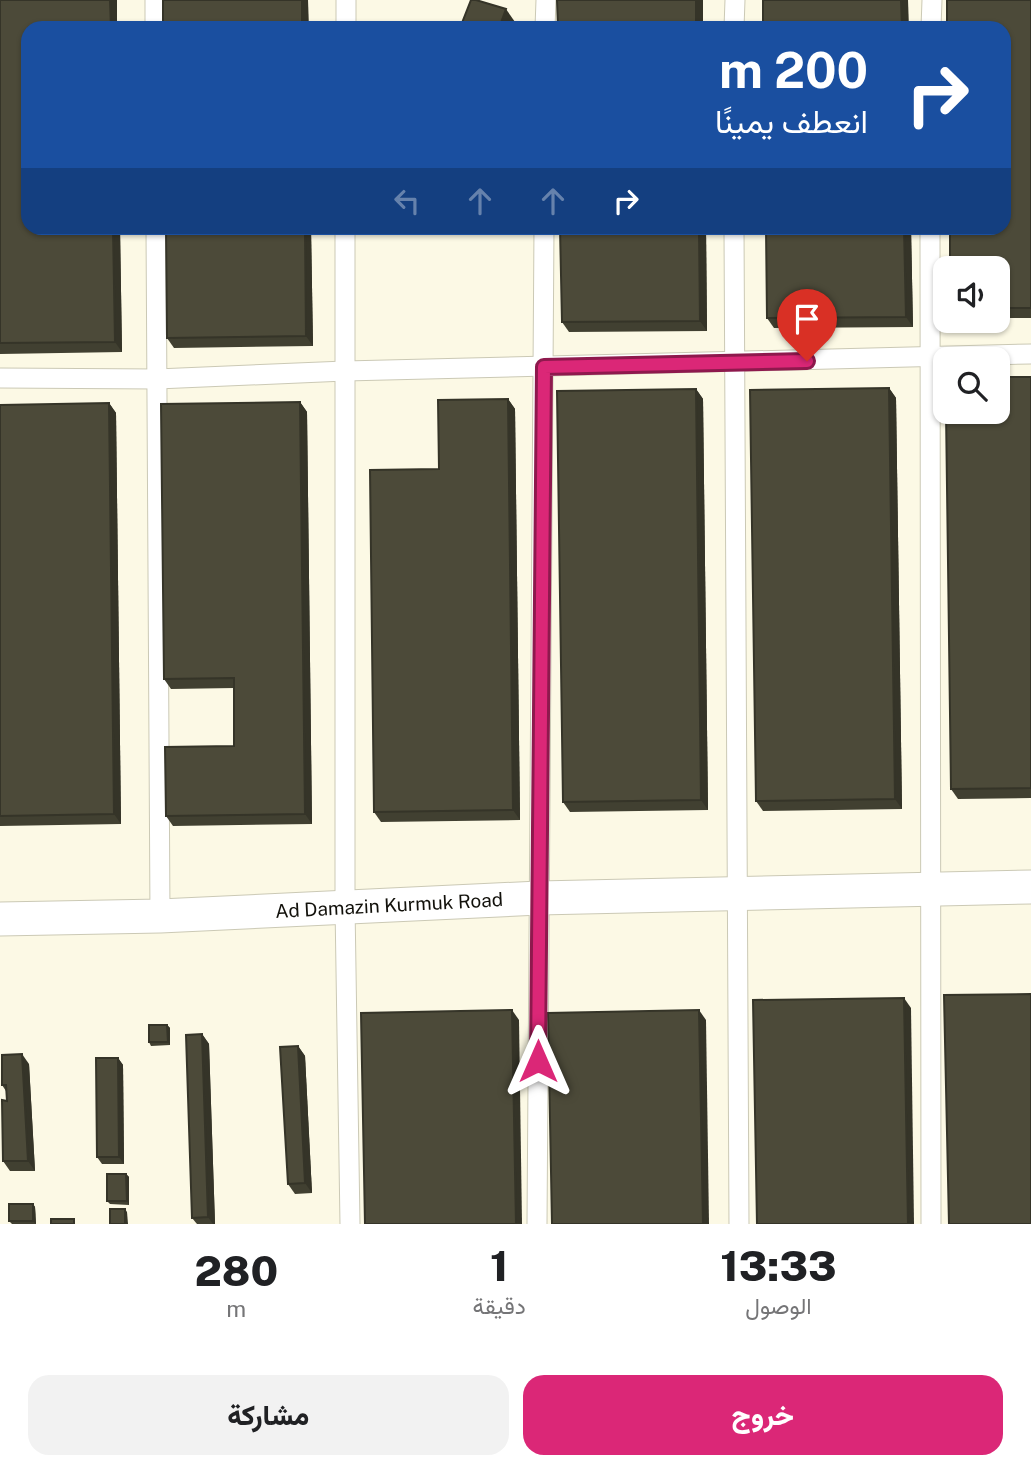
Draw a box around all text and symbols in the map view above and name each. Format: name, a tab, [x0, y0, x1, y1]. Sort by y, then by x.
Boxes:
text: 200 m	[719, 41, 868, 99]
icon: right	[892, 49, 983, 140]
text: انعطف يمينًا	[715, 103, 868, 140]
icon: left	[388, 182, 426, 220]
icon: ahead	[461, 182, 499, 220]
icon: ahead	[534, 182, 572, 220]
icon: right	[607, 182, 645, 220]
map controls	[933, 256, 1010, 424]
button: sound	[933, 256, 1010, 333]
pin	[777, 289, 837, 361]
icon: arrive	[788, 300, 826, 338]
button: search	[933, 347, 1010, 424]
street label: Ad Damazin Kurmuk Road	[275, 888, 503, 922]
position arrow	[501, 1024, 575, 1098]
text: 1	[490, 1241, 508, 1290]
text: 13:33	[720, 1241, 837, 1290]
text: 280	[194, 1246, 278, 1295]
text: دقيقة	[473, 1292, 526, 1319]
text: الوصول	[745, 1292, 812, 1319]
text: m	[226, 1295, 246, 1322]
button: مشاركة	[28, 1375, 509, 1455]
button: خروج	[523, 1375, 1003, 1455]

